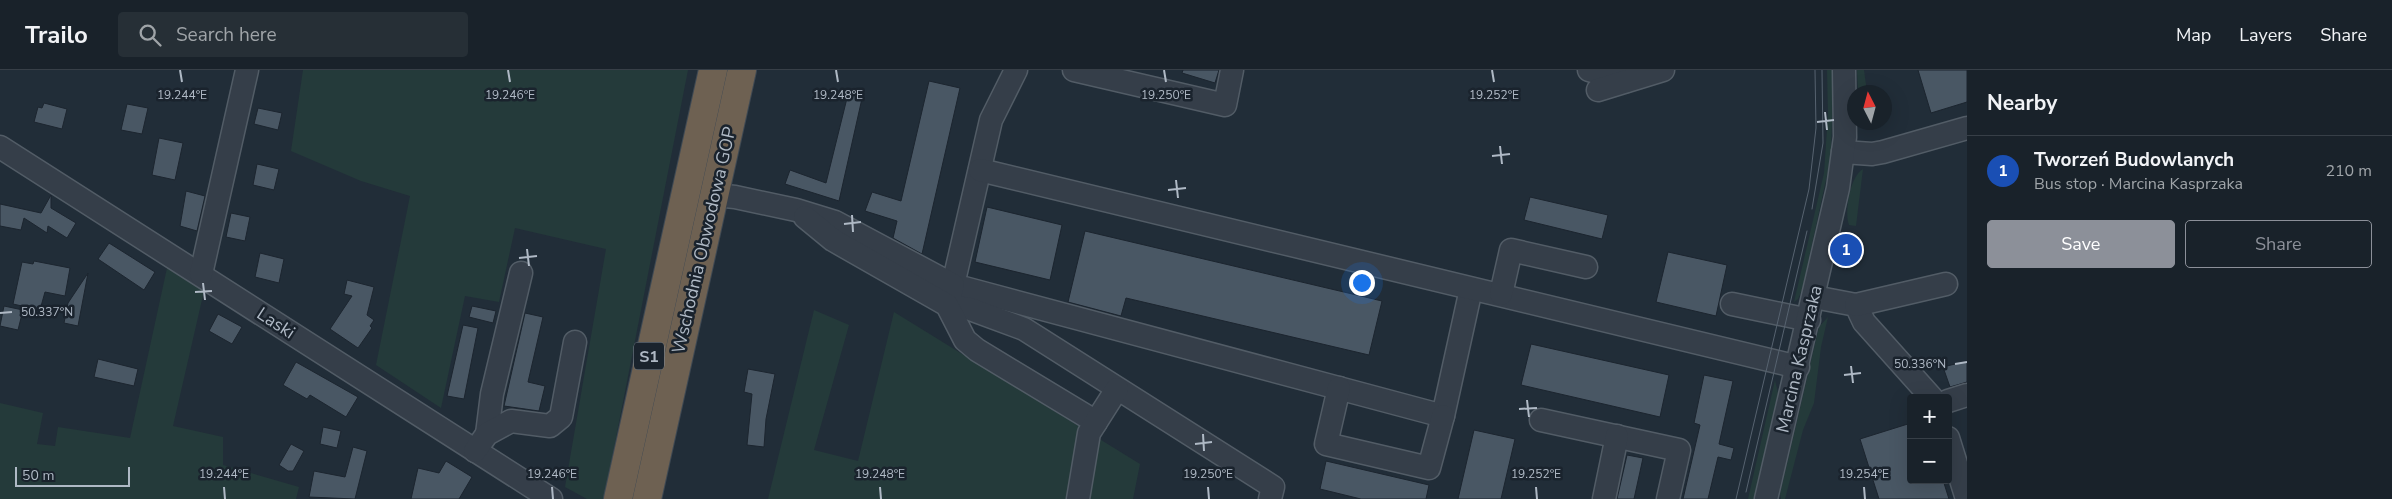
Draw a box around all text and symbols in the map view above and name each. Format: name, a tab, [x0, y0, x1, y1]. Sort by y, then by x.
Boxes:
search box	[118, 12, 468, 57]
text: Trailo	[25, 19, 88, 51]
icon: search	[136, 21, 164, 49]
text: Search here	[176, 22, 277, 48]
text: Map	[2176, 23, 2211, 47]
text: Layers	[2239, 23, 2292, 47]
text: Share	[2320, 23, 2367, 47]
north arrow	[1847, 85, 1892, 130]
text: 19.244°E	[157, 87, 207, 103]
text: 19.246°E	[485, 87, 535, 103]
text: 19.248°E	[813, 87, 863, 103]
text: 19.250°E	[1141, 87, 1191, 103]
text: 19.252°E	[1469, 87, 1519, 103]
text: Nearby	[1987, 89, 2057, 117]
street label: Wschodnia Obwodowa GOP	[666, 124, 742, 356]
text: Tworzeń Budowlanych	[2034, 147, 2234, 173]
text: 1	[1998, 160, 2008, 182]
text: 210 m	[2325, 160, 2372, 182]
text: Bus stop · Marcina Kasprzaka	[2034, 173, 2243, 195]
button: Save	[1987, 220, 2175, 268]
button: Share	[2185, 220, 2372, 268]
pin: 1	[1830, 231, 1862, 269]
your location	[1349, 270, 1375, 296]
street label: Marcina Kasprzaka	[1770, 283, 1828, 435]
street label: Laski	[252, 302, 300, 344]
text: 50.337°N	[21, 304, 73, 320]
road number: S1	[634, 342, 664, 370]
text: 50.336°N	[1894, 356, 1946, 372]
map controls	[1907, 394, 1952, 484]
button: +	[1907, 394, 1952, 439]
button: −	[1907, 439, 1952, 484]
scale bar	[15, 464, 130, 487]
text: 50 m	[22, 466, 54, 485]
text: 19.244°E	[199, 466, 249, 482]
text: 19.246°E	[527, 466, 577, 482]
text: 19.248°E	[855, 466, 905, 482]
text: 19.250°E	[1183, 466, 1233, 482]
text: 19.252°E	[1511, 466, 1561, 482]
text: 19.254°E	[1839, 466, 1889, 482]

